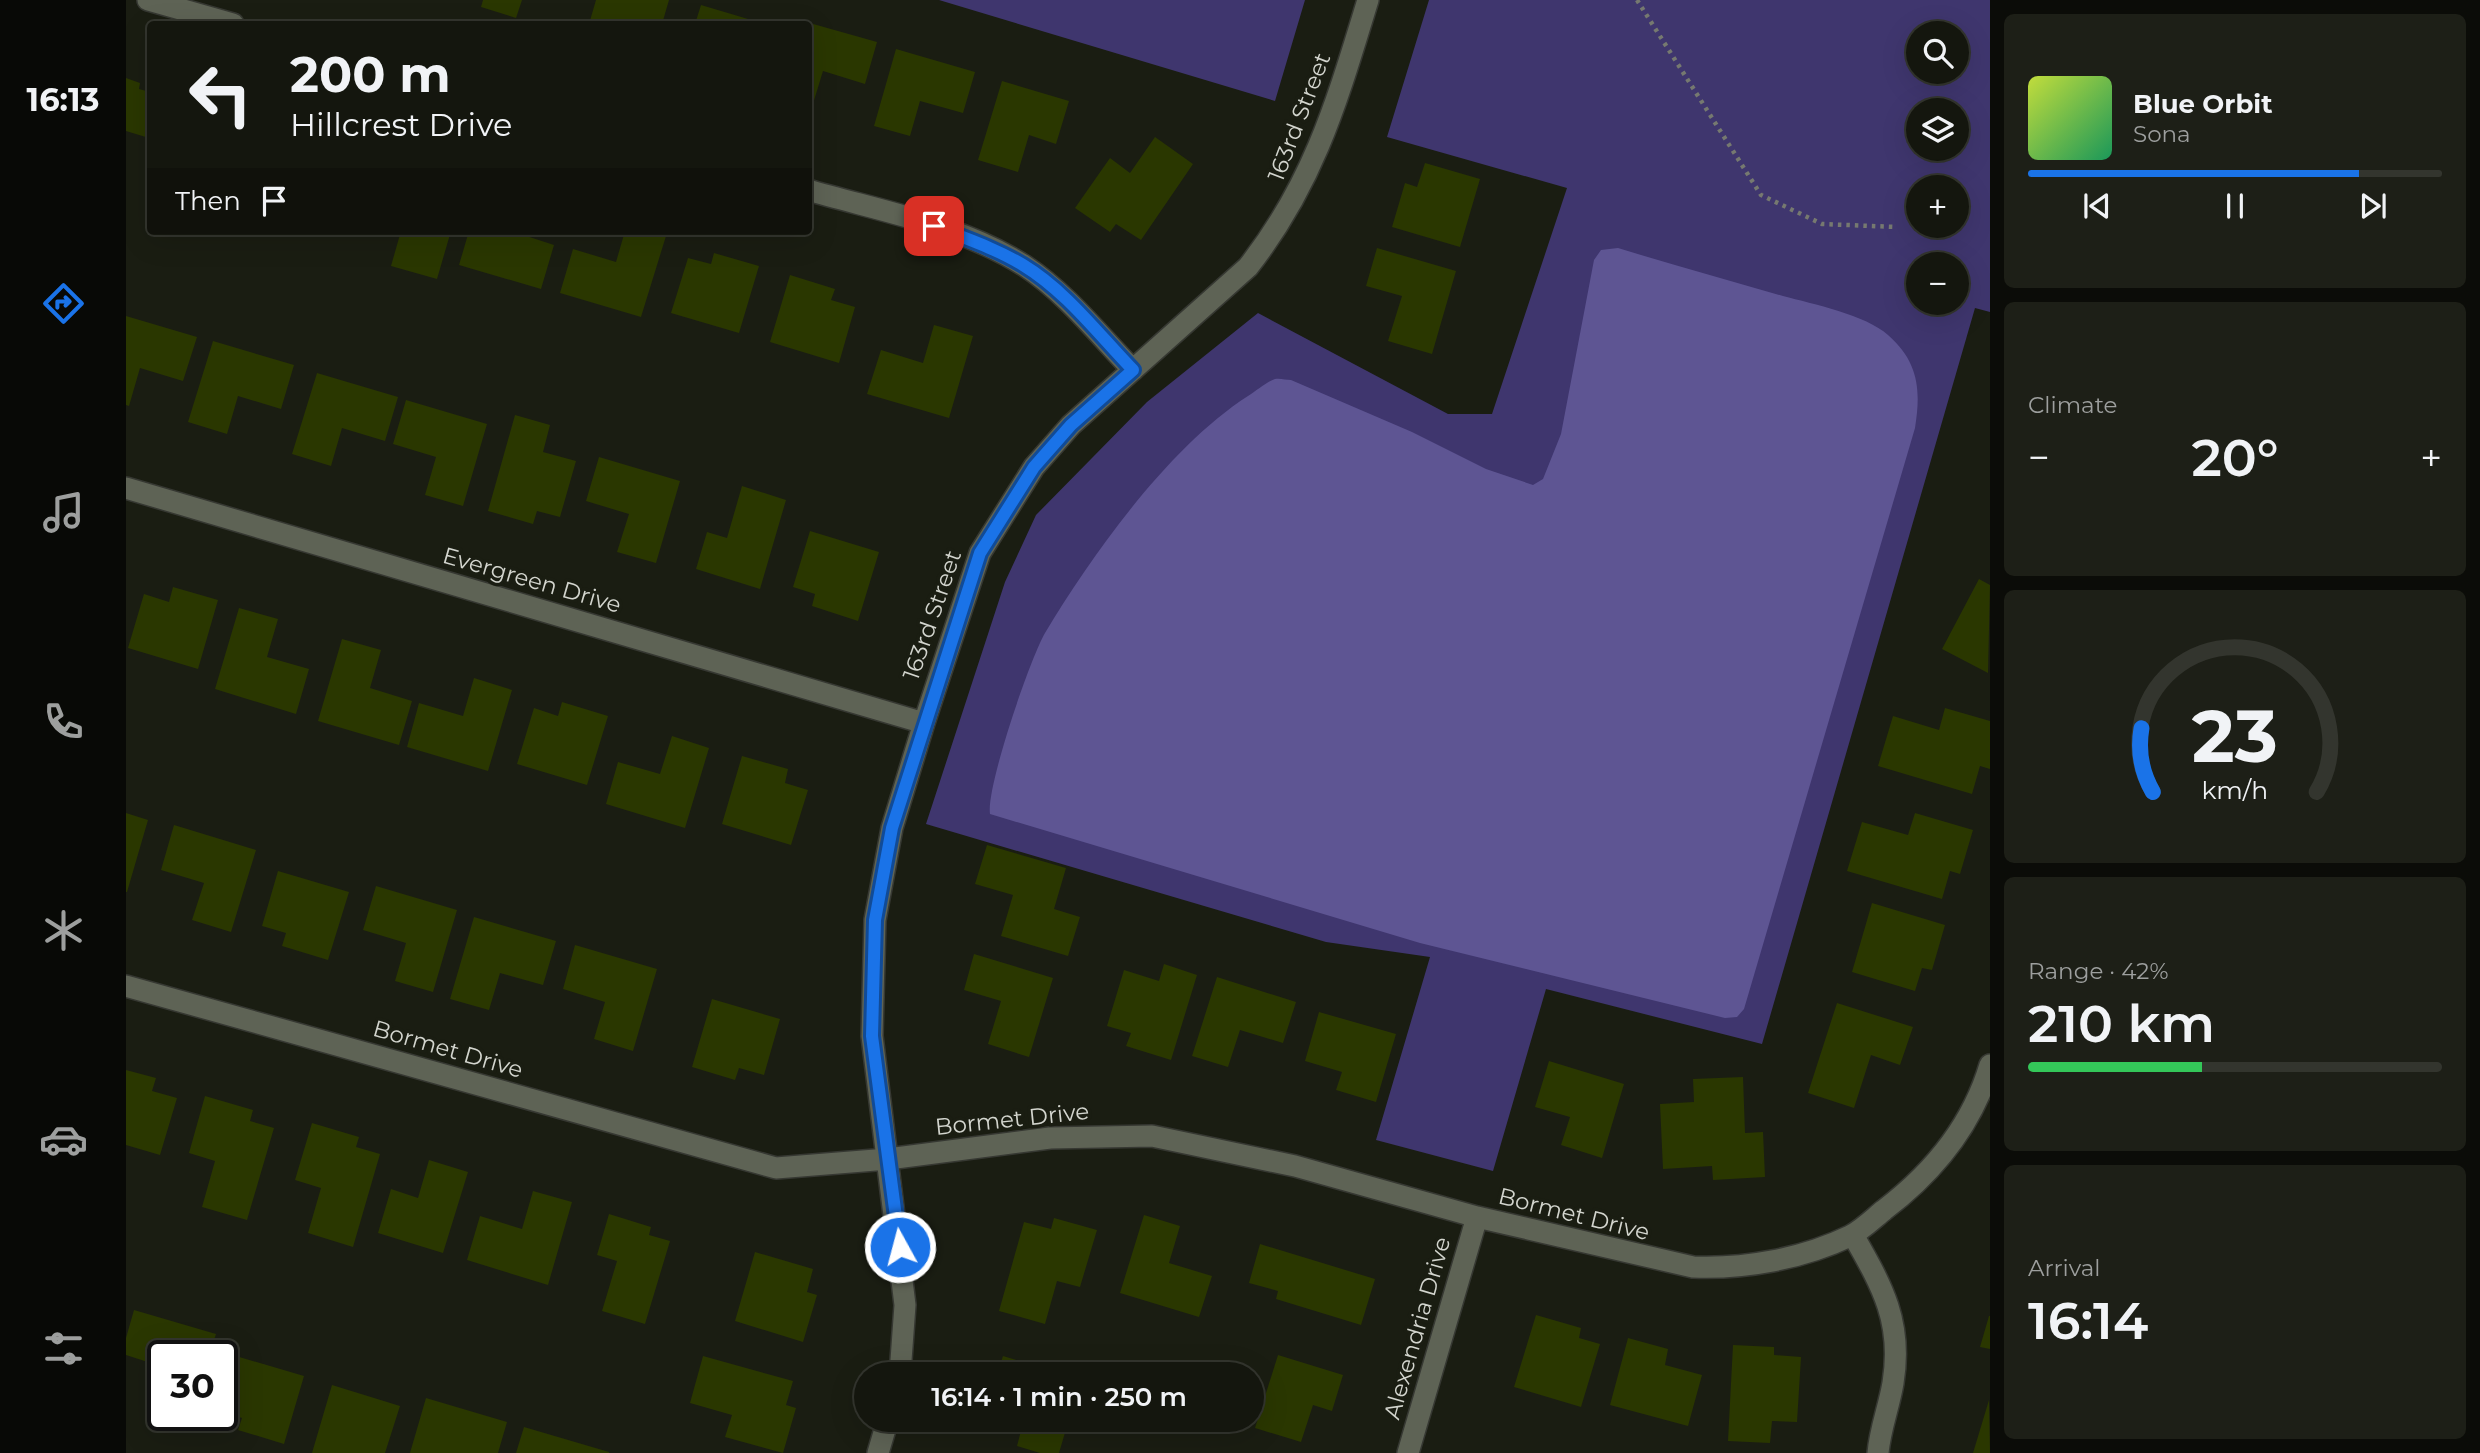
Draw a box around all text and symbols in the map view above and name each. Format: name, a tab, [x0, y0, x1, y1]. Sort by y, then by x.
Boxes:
map controls	[1906, 21, 1969, 315]
button: search	[1906, 21, 1969, 84]
text: 200 m	[290, 45, 451, 104]
icon: left	[175, 49, 266, 140]
street label: 163rd Street	[1262, 49, 1336, 185]
text: 16:13	[27, 80, 99, 119]
text: Blue Orbit	[2133, 88, 2272, 120]
button: layers	[1906, 98, 1969, 161]
text: Hillcrest Drive	[290, 105, 512, 144]
text: Sona	[2133, 120, 2191, 148]
button: +	[1906, 175, 1969, 238]
icon: arrive	[255, 182, 293, 220]
text: Then	[175, 185, 241, 217]
icon: previous	[2078, 187, 2116, 225]
icon: pause	[2216, 187, 2254, 225]
icon: next	[2354, 187, 2392, 225]
pin	[904, 196, 964, 256]
icon: arrive	[915, 207, 953, 245]
button: −	[1906, 252, 1969, 315]
icon: directions	[39, 279, 88, 328]
text: Climate	[2028, 391, 2117, 419]
text: 20°	[2191, 426, 2279, 489]
text: −	[2028, 434, 2050, 481]
text: +	[2420, 434, 2442, 481]
icon: music	[39, 488, 88, 537]
street label: Evergreen Drive	[440, 541, 624, 619]
street label: 163rd Street	[897, 546, 967, 684]
text: 23	[2192, 693, 2278, 781]
icon: phone	[39, 697, 88, 746]
text: km/h	[2202, 775, 2268, 805]
icon: climate	[39, 906, 88, 955]
text: Range · 42%	[2028, 957, 2169, 985]
text: 210 km	[2028, 992, 2215, 1055]
street label: Bormet Drive	[370, 1014, 526, 1084]
street label: Bormet Drive	[934, 1097, 1090, 1141]
icon: car	[39, 1115, 88, 1164]
street label: Bormet Drive	[1496, 1182, 1652, 1246]
position arrow	[863, 1210, 937, 1284]
street label: Alexendria Drive	[1378, 1234, 1456, 1422]
text: Arrival	[2028, 1254, 2101, 1282]
text: 16:14	[2028, 1289, 2148, 1352]
icon: filters	[39, 1324, 88, 1373]
speed limit sign: 30	[147, 1340, 238, 1431]
text: 16:14 · 1 min · 250 m	[931, 1381, 1187, 1413]

